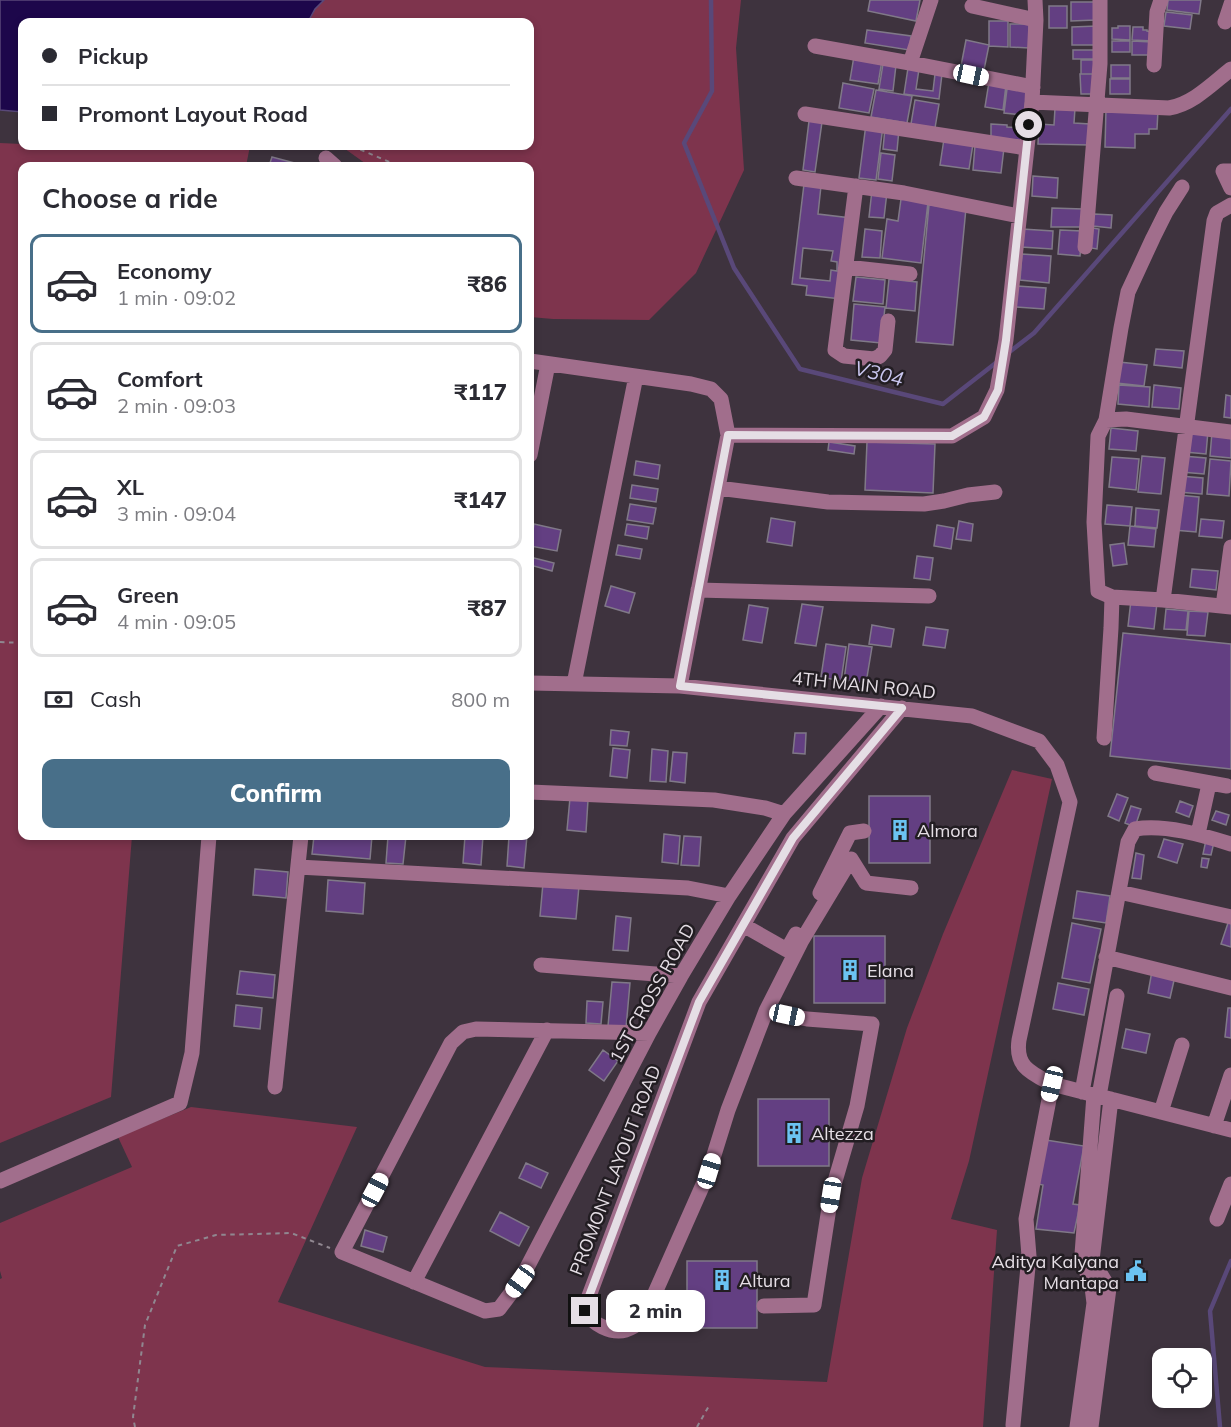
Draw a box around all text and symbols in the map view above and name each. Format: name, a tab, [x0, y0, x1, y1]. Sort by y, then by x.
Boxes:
text: Pickup	[78, 42, 148, 70]
car	[952, 62, 990, 88]
text: Promont Layout Road	[78, 100, 308, 128]
route start	[1015, 111, 1042, 138]
text: Choose a ride	[42, 181, 218, 215]
icon: car	[45, 257, 99, 311]
text: Economy	[117, 257, 212, 285]
text: ₹86	[467, 270, 507, 298]
text: 1 min · 09:02	[117, 285, 236, 310]
water label: V304	[852, 355, 906, 391]
icon: car	[45, 365, 99, 419]
text: Comfort	[117, 365, 203, 393]
text: ₹117	[454, 378, 507, 406]
text: 2 min · 09:03	[117, 393, 236, 418]
icon: car	[45, 473, 99, 527]
text: XL	[117, 473, 144, 501]
text: ₹147	[454, 486, 507, 514]
text: 3 min · 09:04	[117, 501, 236, 526]
icon: car	[45, 581, 99, 635]
text: Green	[117, 581, 179, 609]
text: ₹87	[467, 594, 507, 622]
text: 4 min · 09:05	[117, 609, 236, 634]
street label: 4TH MAIN ROAD	[791, 666, 937, 704]
icon: cash	[42, 683, 75, 716]
text: Cash	[90, 685, 142, 713]
text: 800 m	[451, 687, 510, 712]
button: Confirm	[42, 759, 510, 828]
building icon: Almora	[888, 818, 912, 842]
place label: Almora	[917, 819, 978, 842]
street label: 1ST CROSS ROAD	[604, 919, 700, 1067]
building icon: Elana	[838, 958, 862, 982]
place label: Elana	[867, 959, 914, 982]
car	[768, 1002, 806, 1028]
street label: PROMONT LAYOUT ROAD	[564, 1062, 666, 1278]
car	[1039, 1064, 1065, 1104]
building icon: Altezza	[782, 1121, 806, 1145]
place label: Altezza	[811, 1122, 874, 1145]
car	[695, 1151, 723, 1191]
car	[359, 1170, 391, 1210]
car	[819, 1176, 843, 1214]
place label: Aditya Kalyana Mantapa	[991, 1250, 1119, 1294]
public building icon: Aditya Kalyana Mantapa	[1124, 1259, 1148, 1283]
car	[502, 1261, 538, 1301]
building icon: Altura	[710, 1268, 734, 1292]
place label: Altura	[739, 1269, 790, 1292]
callout: 2 min	[606, 1290, 705, 1332]
route end	[571, 1297, 598, 1324]
text: 2 min	[629, 1298, 682, 1323]
map controls	[1152, 1348, 1212, 1408]
button: locate	[1152, 1348, 1212, 1408]

